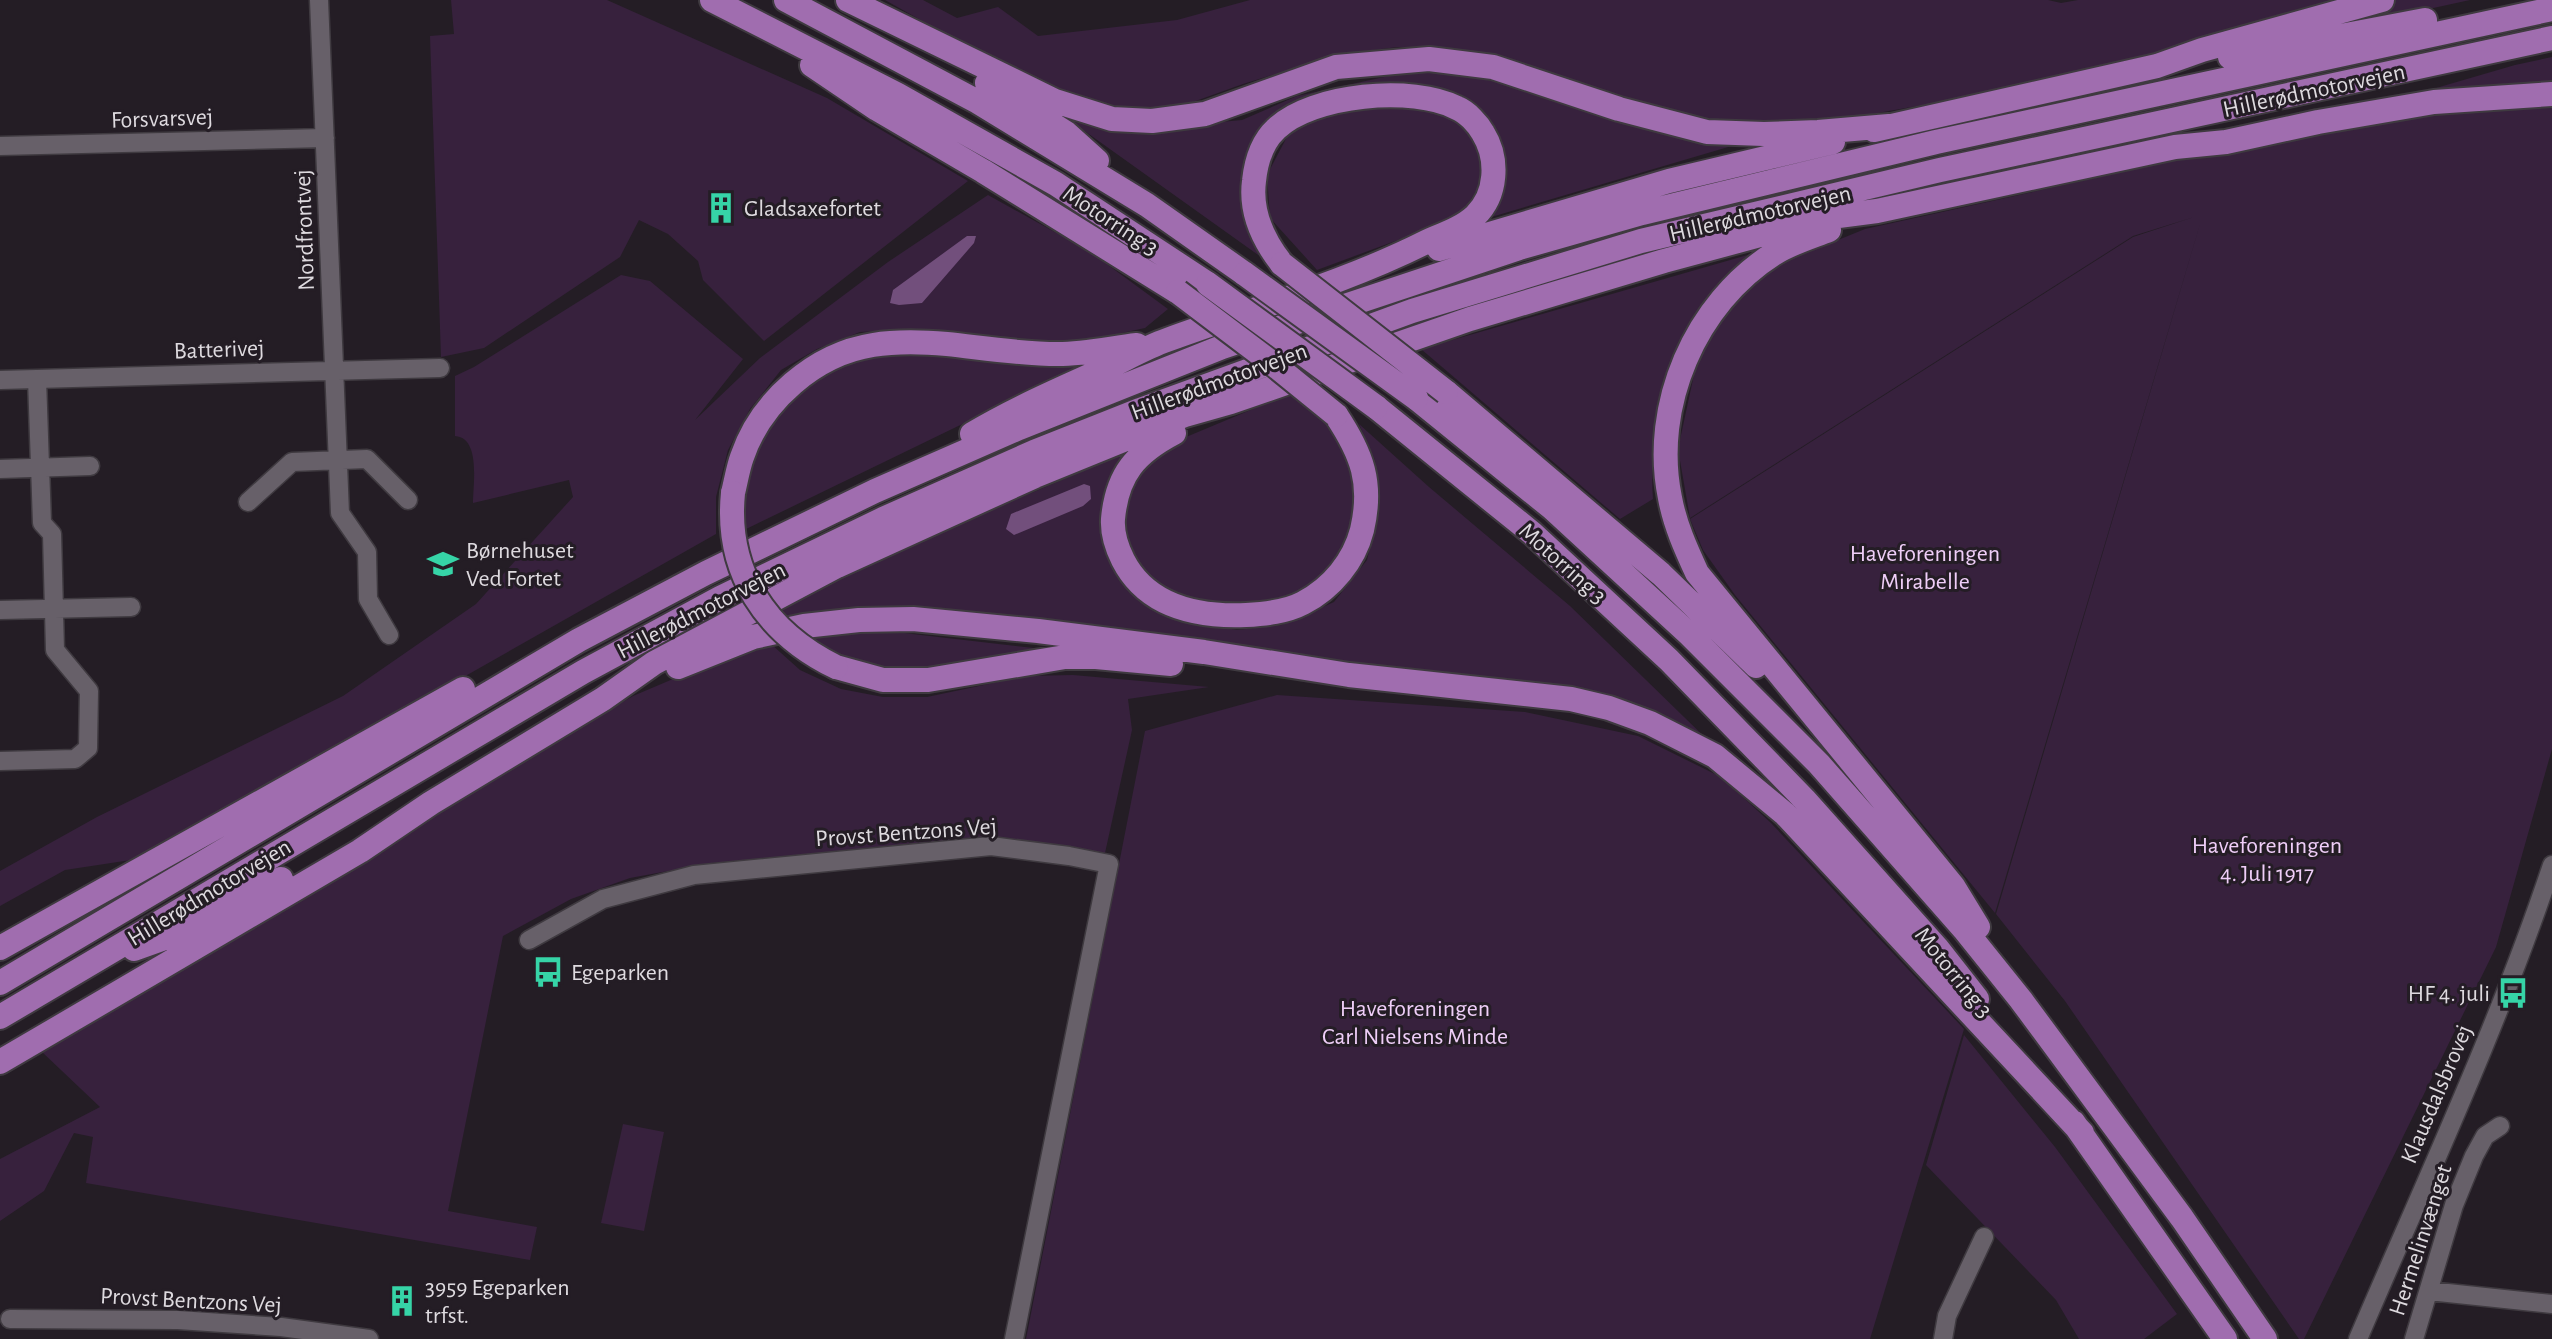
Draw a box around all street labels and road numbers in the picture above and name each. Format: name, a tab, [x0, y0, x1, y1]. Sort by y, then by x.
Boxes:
street label: Hillerødmotorvejen	[2221, 60, 2408, 122]
street label: Forsvarsvej	[111, 105, 214, 133]
street label: Nordfrontvej	[291, 169, 319, 291]
street label: Motorring 3	[1058, 181, 1162, 260]
street label: Hillerødmotorvejen	[1667, 181, 1853, 247]
street label: Batterivej	[173, 336, 265, 364]
street label: Hillerødmotorvejen	[1128, 339, 1311, 425]
street label: Motorring 3	[1514, 519, 1611, 609]
street label: Hillerødmotorvejen	[613, 558, 790, 664]
street label: Provst Bentzons Vej	[814, 815, 998, 851]
street label: Hillerødmotorvejen	[124, 835, 295, 951]
street label: Motorring 3	[1910, 923, 1997, 1022]
street label: Klausdalsbrovej	[2397, 1022, 2477, 1167]
street label: Hermelinvænget	[2385, 1161, 2457, 1319]
street label: Provst Bentzons Vej	[99, 1284, 282, 1318]

